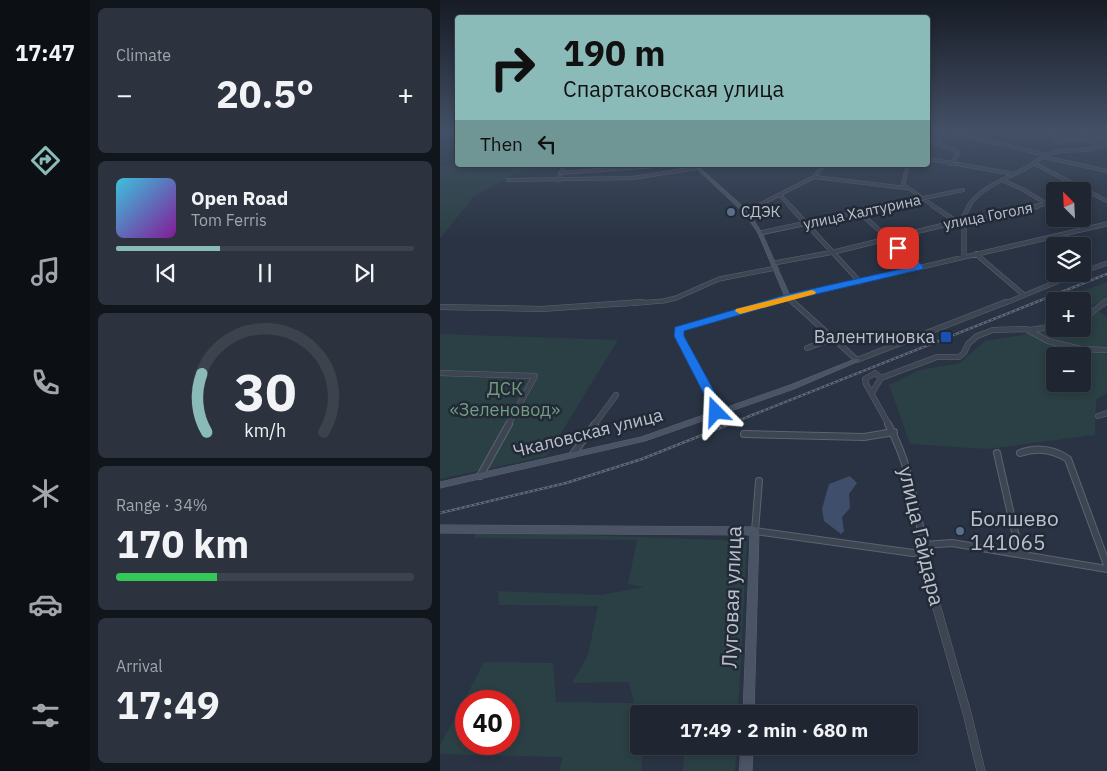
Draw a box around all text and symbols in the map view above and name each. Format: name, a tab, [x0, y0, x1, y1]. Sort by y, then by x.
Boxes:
text: 190 m	[563, 30, 666, 76]
icon: right	[480, 35, 545, 100]
text: 17:47	[15, 38, 75, 67]
text: Climate	[116, 45, 171, 65]
text: 20.5°	[216, 69, 314, 118]
text: Спартаковская улица	[563, 74, 784, 103]
text: −	[116, 76, 133, 113]
text: +	[397, 76, 414, 113]
icon: left	[533, 130, 561, 158]
text: Then	[480, 132, 523, 156]
icon: directions	[28, 143, 63, 178]
north arrow	[1046, 182, 1091, 228]
map controls	[1046, 182, 1091, 392]
text: Open Road	[191, 186, 288, 210]
street label: улица Халтурина	[801, 190, 922, 233]
street label: улица Гоголя	[942, 198, 1034, 233]
place label: СДЭК	[741, 202, 781, 221]
marker: СДЭК	[725, 206, 737, 218]
text: Tom Ferris	[191, 210, 267, 230]
pin	[877, 227, 919, 269]
icon: arrive	[884, 234, 912, 262]
button: layers	[1046, 237, 1091, 282]
icon: music	[28, 254, 63, 289]
icon: previous	[152, 259, 180, 287]
icon: pause	[251, 259, 279, 287]
icon: next	[350, 259, 378, 287]
button: +	[1046, 292, 1091, 337]
place label: Валентиновка	[814, 325, 935, 348]
marker: Валентиновка	[939, 330, 953, 344]
button: −	[1046, 347, 1091, 392]
text: 30	[234, 358, 296, 425]
icon: phone	[28, 365, 63, 400]
park label: ДСК «Зеленовод»	[450, 377, 560, 421]
position arrow	[689, 385, 741, 437]
street label: Чкаловская улица	[511, 403, 666, 462]
text: km/h	[244, 419, 286, 442]
street label: улица Гайдара	[892, 463, 952, 608]
icon: climate	[28, 476, 63, 511]
text: Range · 34%	[116, 495, 208, 515]
place label: Болшево 141065	[970, 504, 1059, 556]
text: 170 km	[116, 519, 249, 568]
street label: Луговая улица	[715, 525, 747, 669]
marker: Болшево 141065	[954, 525, 966, 537]
icon: car	[28, 587, 63, 622]
text: Arrival	[116, 656, 163, 676]
text: 17:49	[116, 680, 220, 729]
speed limit sign: 40	[455, 690, 520, 755]
icon: filters	[28, 698, 63, 733]
text: 17:49 · 2 min · 680 m	[680, 718, 868, 742]

